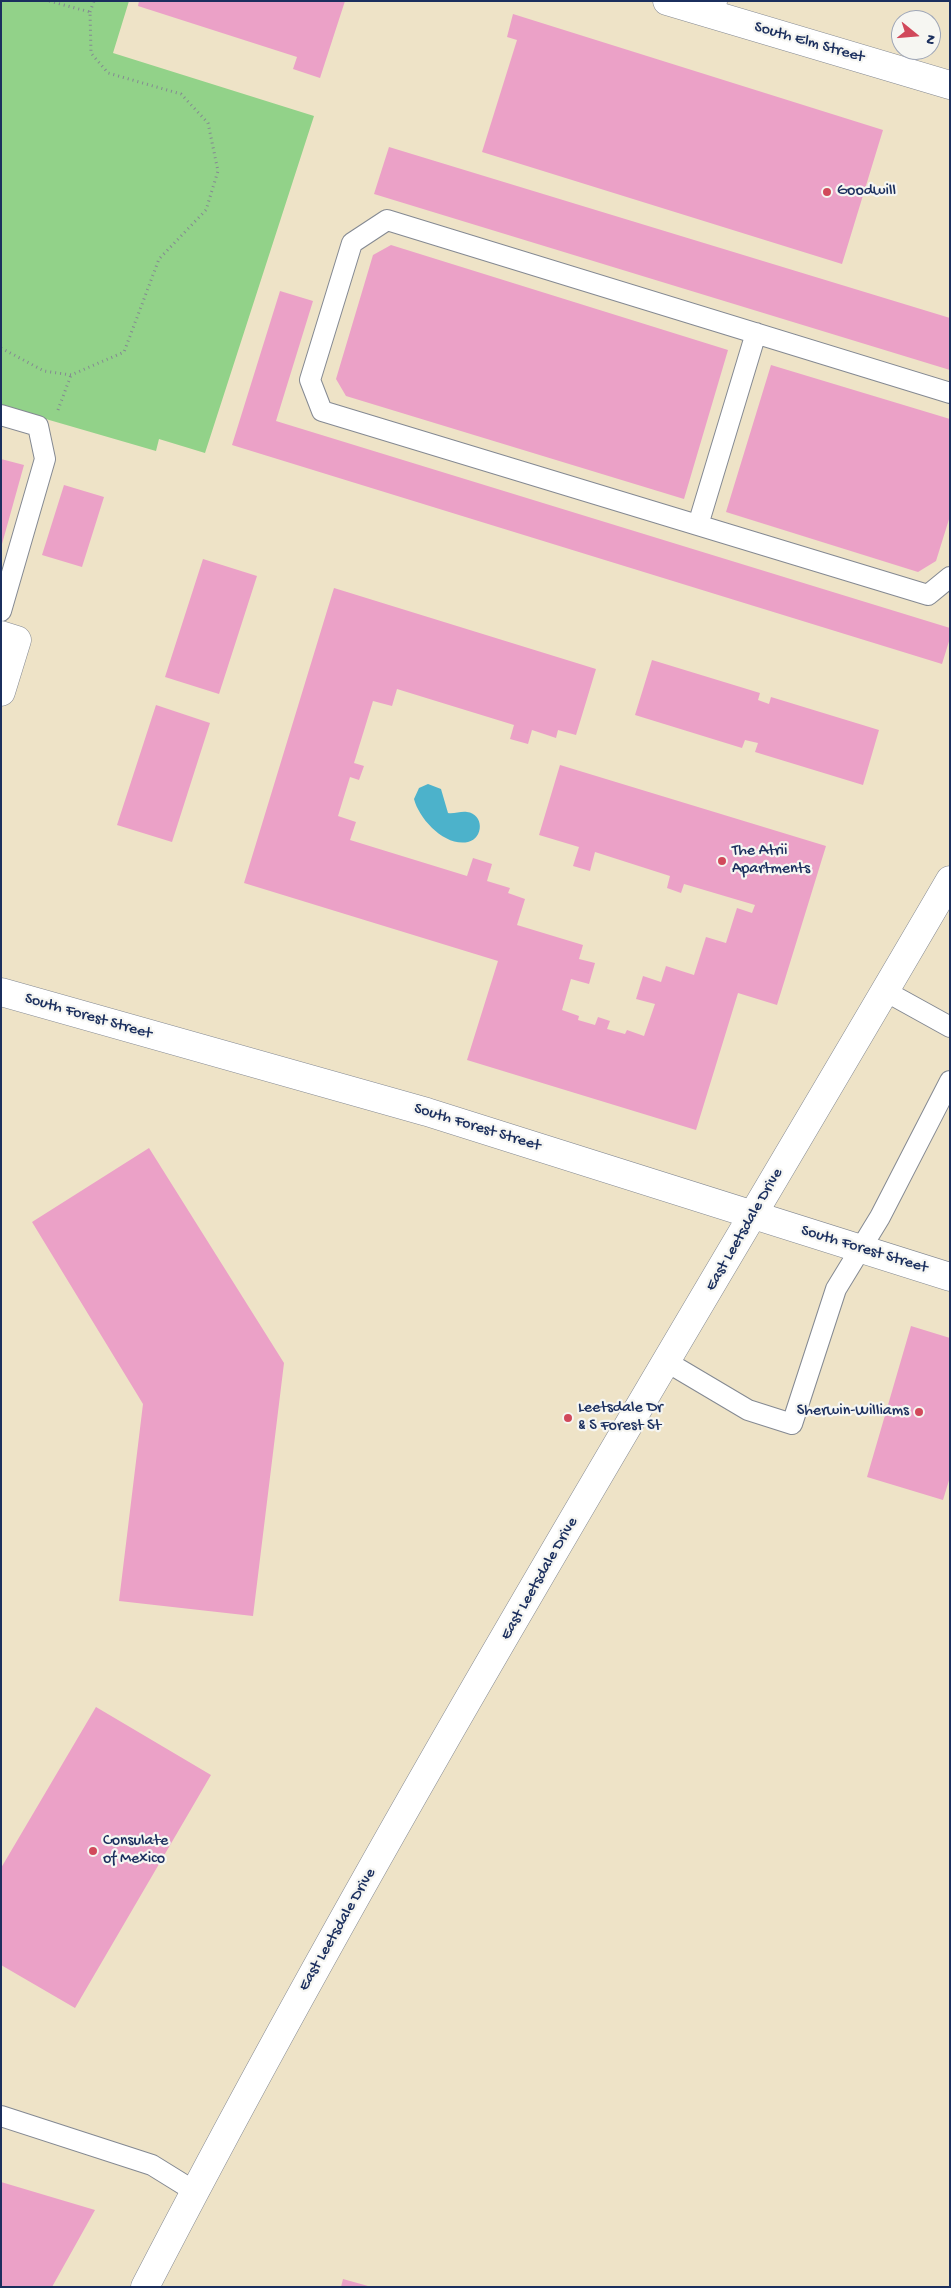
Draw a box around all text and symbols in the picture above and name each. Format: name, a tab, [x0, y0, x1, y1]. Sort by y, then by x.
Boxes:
north arrow	[891, 10, 941, 60]
street label: South Elm Street	[752, 18, 866, 68]
text: N	[920, 32, 939, 46]
place label: Goodwill	[837, 182, 896, 202]
marker: Goodwill	[821, 186, 833, 198]
place label: The Atrii Apartments	[732, 842, 810, 880]
marker: The Atrii Apartments	[716, 855, 728, 867]
street label: South Forest Street	[22, 990, 154, 1044]
street label: South Forest Street	[411, 1100, 543, 1156]
street label: East Leetsdale Drive	[702, 1165, 788, 1295]
street label: South Forest Street	[798, 1222, 930, 1278]
place label: Leetsdale Dr & S Forest St	[578, 1399, 663, 1437]
place label: Sherwin-Williams	[797, 1402, 909, 1422]
marker: Sherwin-Williams	[913, 1406, 925, 1418]
marker: Leetsdale Dr & S Forest St	[562, 1412, 574, 1424]
street label: East Leetsdale Drive	[497, 1514, 583, 1644]
place label: Consulate of Mexico	[103, 1832, 168, 1870]
marker: Consulate of Mexico	[87, 1845, 99, 1857]
street label: East Leetsdale Drive	[295, 1865, 381, 1995]

